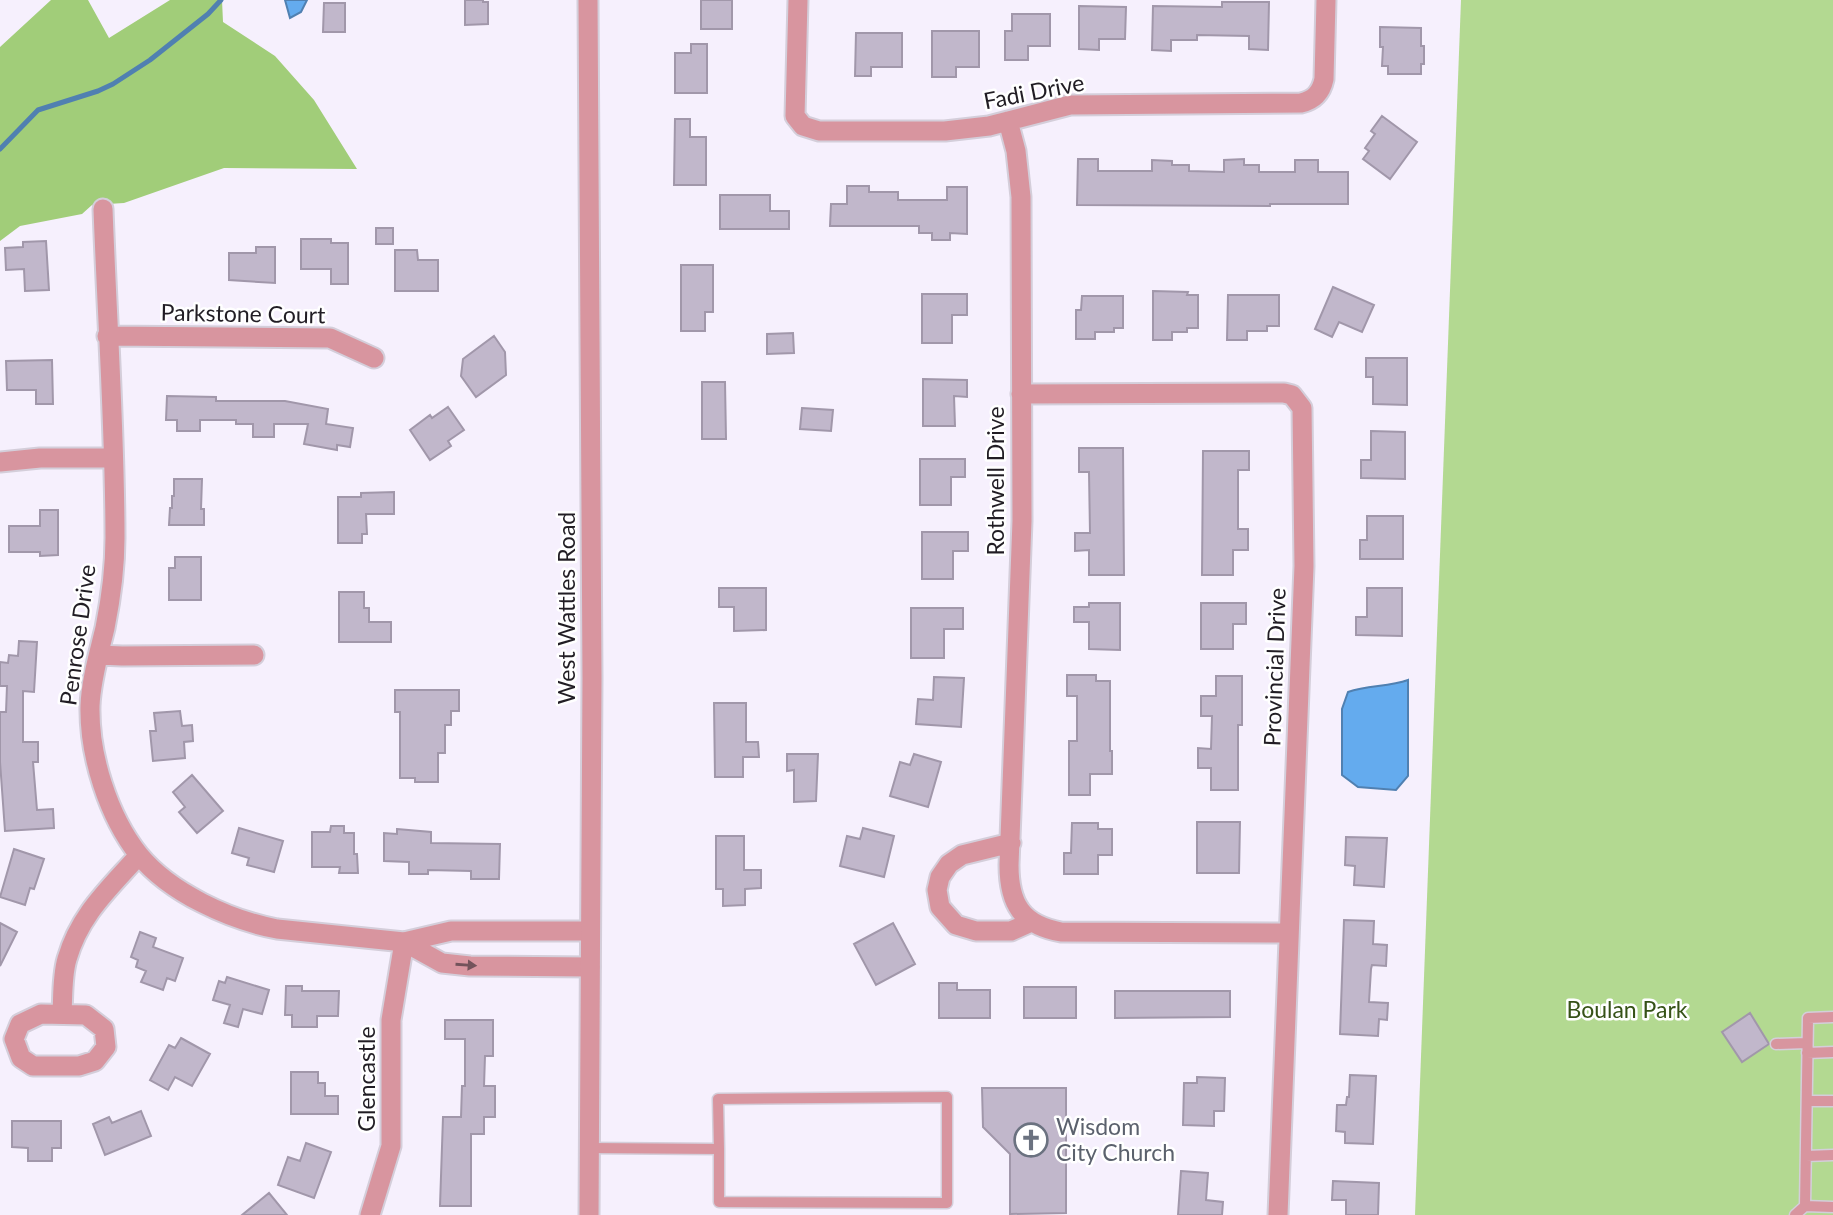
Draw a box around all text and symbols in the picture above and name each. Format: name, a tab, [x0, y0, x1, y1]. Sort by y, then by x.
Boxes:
street label: Fadi Drive	[981, 68, 1087, 114]
street label: Parkstone Court	[160, 298, 326, 328]
street label: Rothwell Drive	[981, 406, 1009, 556]
street label: West Wattles Road	[552, 512, 580, 704]
street label: Penrose Drive	[53, 563, 101, 707]
street label: Provincial Drive	[1257, 587, 1291, 747]
one-way arrow	[456, 960, 478, 971]
park label: Boulan Park	[1566, 995, 1688, 1023]
street label: Glencastle	[352, 1026, 380, 1132]
place label: Wisdom City Church	[1056, 1112, 1175, 1166]
church icon: Wisdom City Church	[1012, 1121, 1050, 1159]

